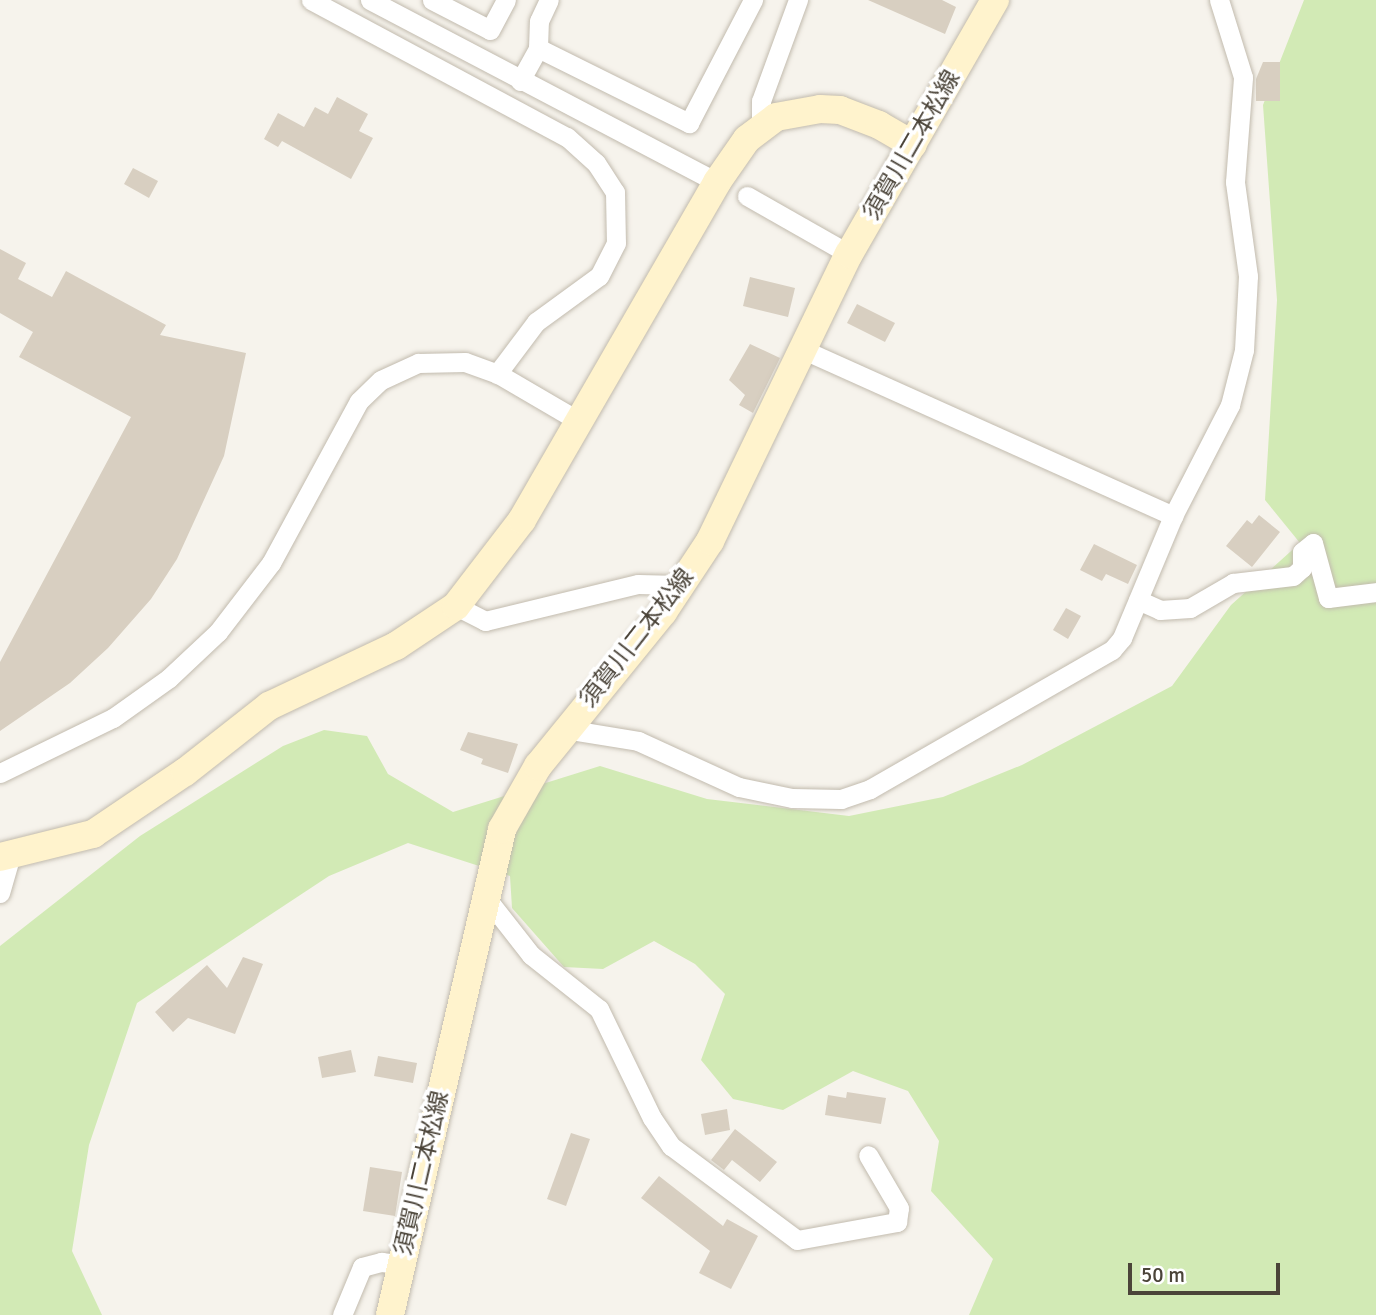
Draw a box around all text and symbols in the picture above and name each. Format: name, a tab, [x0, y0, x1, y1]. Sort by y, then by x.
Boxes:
street label: 須賀川二本松線	[858, 65, 966, 225]
street label: 須賀川二本松線	[574, 563, 700, 713]
street label: 須賀川二本松線	[389, 1088, 455, 1258]
scale bar	[1131, 1248, 1283, 1292]
text: 50 m	[1141, 1262, 1185, 1288]

